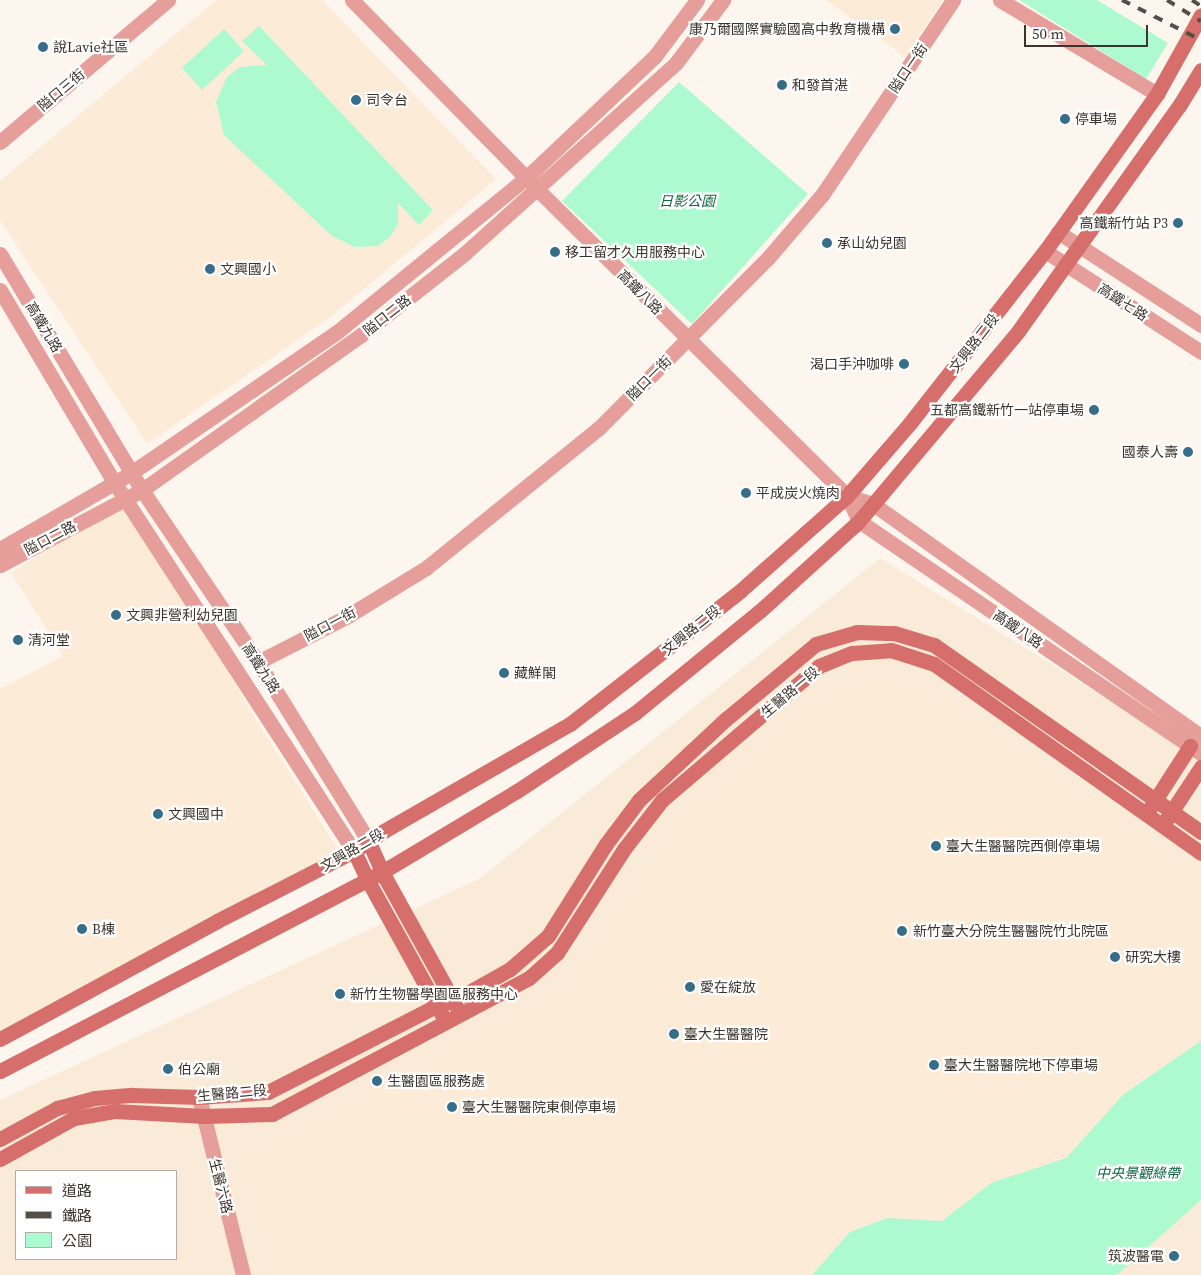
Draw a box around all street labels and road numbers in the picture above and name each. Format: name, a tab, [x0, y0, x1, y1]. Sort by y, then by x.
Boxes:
street label: 隘口一街	[885, 40, 931, 96]
street label: 隘口三街	[34, 66, 88, 114]
street label: 高鐵八路	[614, 266, 666, 318]
street label: 高鐵七路	[1095, 280, 1151, 324]
street label: 隘口二路	[360, 291, 414, 339]
street label: 高鐵九路	[22, 299, 66, 355]
street label: 文興路二段	[946, 310, 1002, 376]
street label: 隘口一街	[623, 352, 675, 404]
street label: 隘口二路	[21, 517, 79, 559]
street label: 文興路二段	[659, 601, 723, 659]
street label: 隘口一街	[301, 603, 359, 645]
street label: 高鐵八路	[990, 606, 1046, 652]
street label: 高鐵九路	[239, 640, 283, 696]
street label: 生醫路一段	[758, 663, 822, 721]
street label: 文興路二段	[317, 825, 387, 875]
street label: 生醫路二段	[196, 1082, 268, 1104]
street label: 生醫六路	[206, 1157, 236, 1215]

